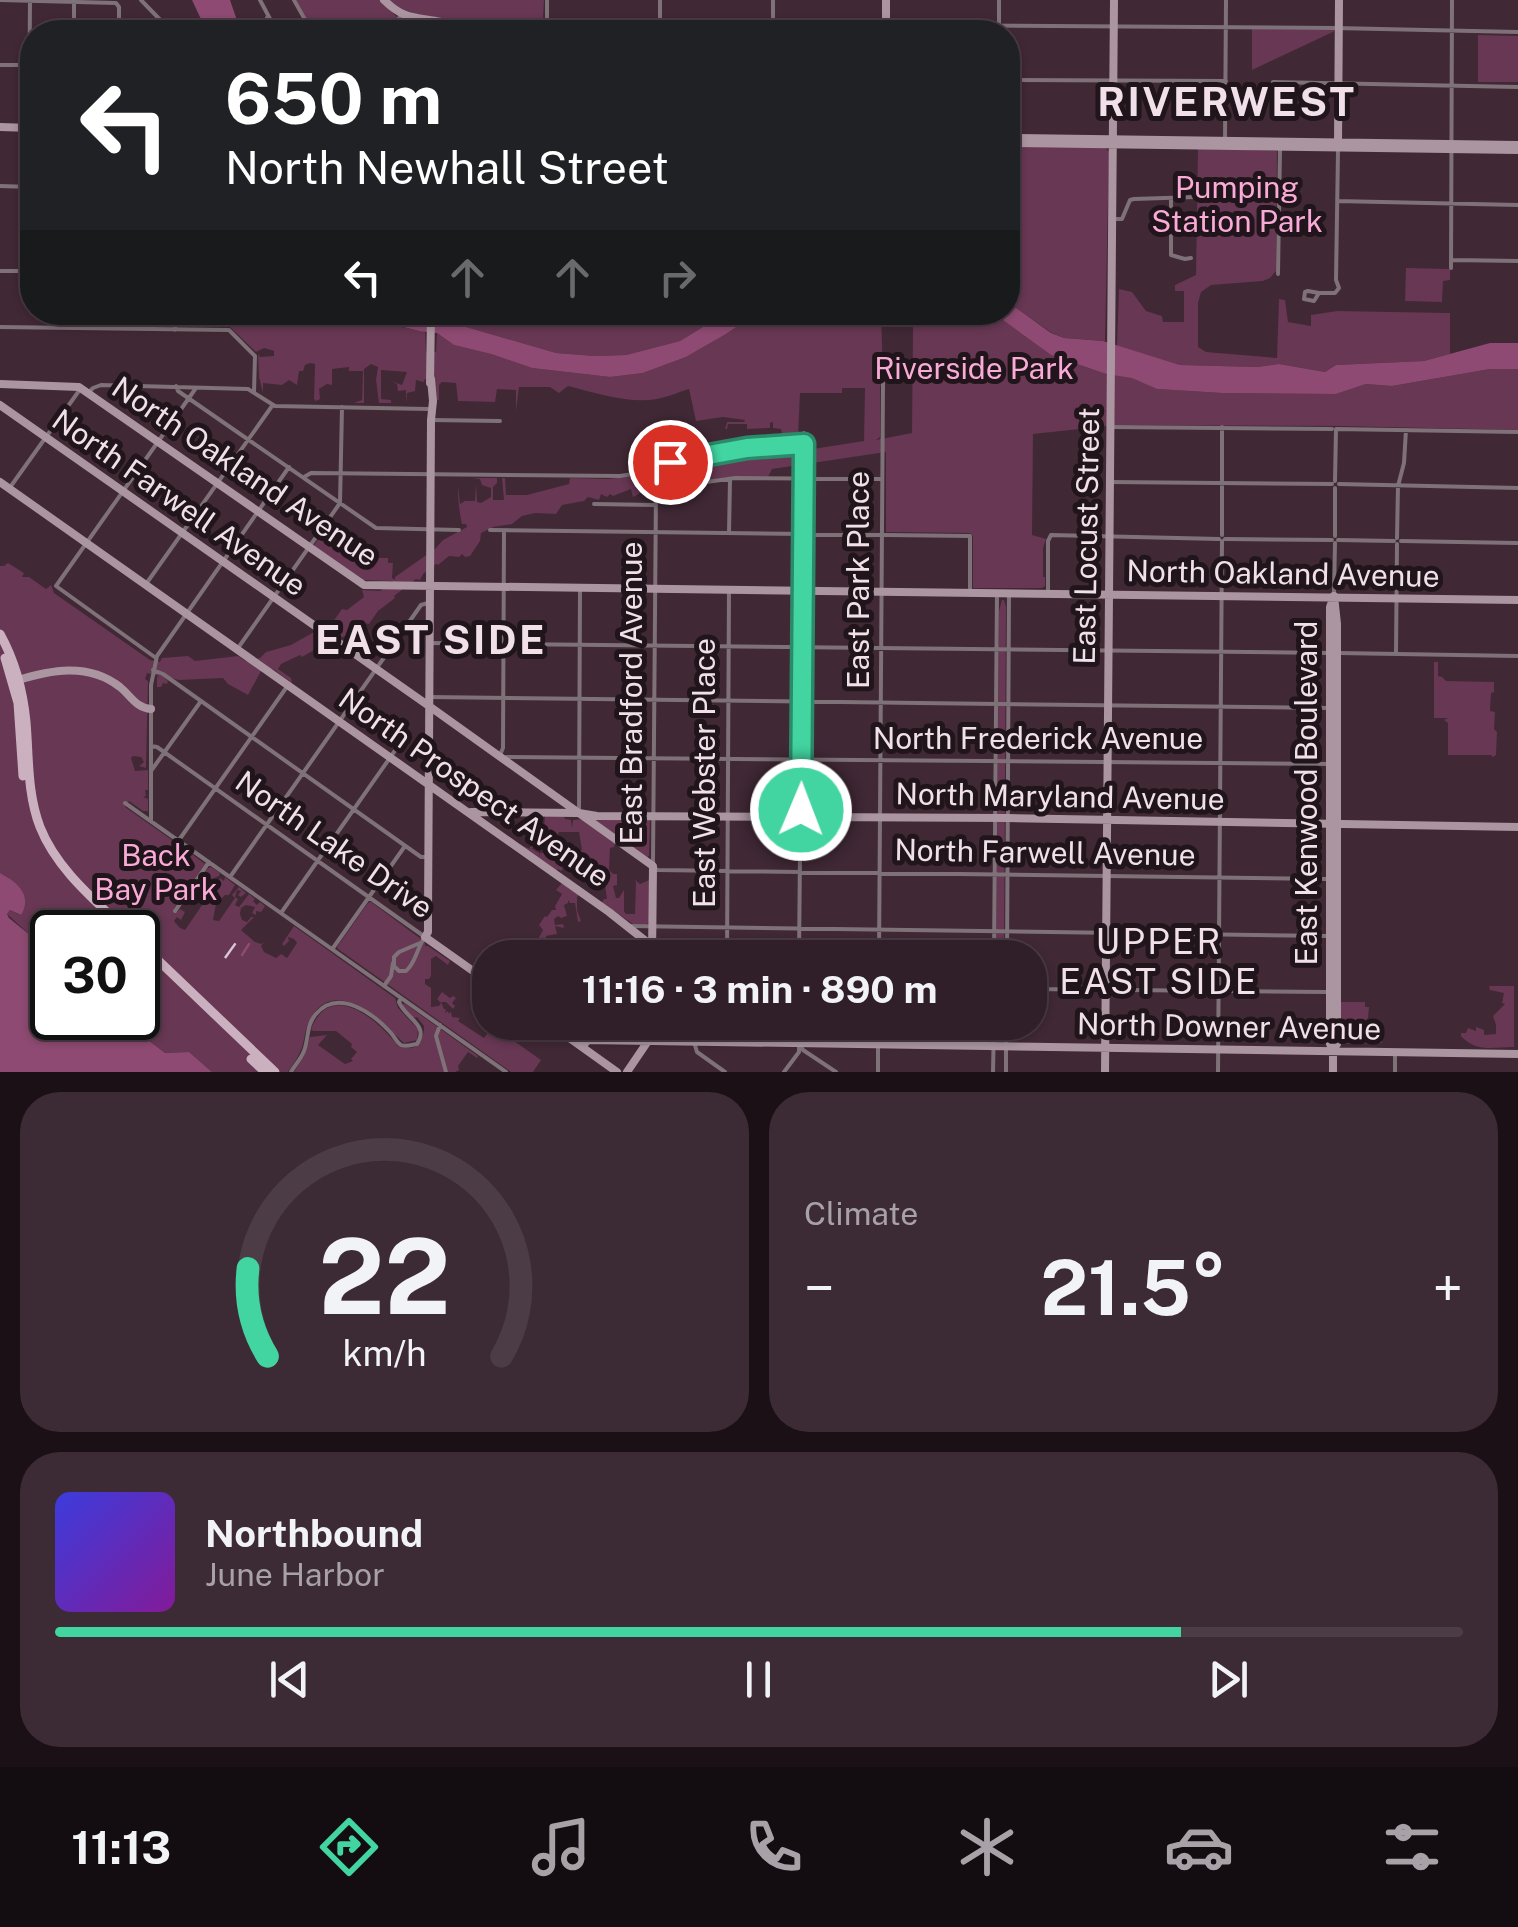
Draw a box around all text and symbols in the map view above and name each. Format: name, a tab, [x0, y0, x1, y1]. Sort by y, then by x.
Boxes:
text: 650 m	[225, 57, 442, 140]
icon: left	[60, 60, 190, 190]
district label: RIVERWEST	[1097, 78, 1357, 125]
text: North Newhall Street	[225, 141, 669, 194]
park label: Pumping Station Park	[1151, 169, 1323, 239]
icon: left	[335, 250, 390, 305]
icon: ahead	[440, 250, 495, 305]
icon: ahead	[545, 250, 600, 305]
icon: right	[650, 250, 705, 305]
park label: Riverside Park	[874, 350, 1074, 386]
street label: North Oakland Avenue	[106, 369, 385, 574]
street label: North Farwell Avenue	[46, 401, 313, 603]
street label: East Locust Street	[1066, 407, 1106, 665]
pin	[628, 420, 713, 505]
icon: arrive	[643, 435, 698, 490]
street label: East Park Place	[840, 471, 876, 689]
street label: East Bradford Avenue	[613, 542, 649, 844]
street label: North Oakland Avenue	[1126, 552, 1440, 594]
district label: EAST SIDE	[315, 616, 547, 663]
street label: East Kenwood Boulevard	[1288, 621, 1324, 965]
street label: East Webster Place	[686, 638, 722, 908]
street label: North Prospect Avenue	[332, 680, 617, 894]
street label: North Frederick Avenue	[873, 720, 1203, 756]
position arrow	[749, 758, 853, 862]
street label: North Lake Drive	[229, 763, 440, 926]
street label: North Maryland Avenue	[895, 775, 1225, 817]
street label: North Farwell Avenue	[894, 831, 1196, 873]
park label: Back Bay Park	[94, 837, 218, 907]
speed limit sign: 30	[30, 910, 160, 1040]
district label: UPPER EAST SIDE	[1059, 921, 1259, 1002]
text: 11:16 · 3 min · 890 m	[582, 967, 937, 1012]
street label: North Downer Avenue	[1077, 1005, 1381, 1047]
text: Climate	[804, 1195, 918, 1232]
text: 22	[318, 1215, 451, 1337]
text: 21.5°	[1040, 1244, 1227, 1332]
text: −	[804, 1256, 835, 1320]
text: +	[1433, 1256, 1463, 1320]
text: km/h	[342, 1332, 427, 1374]
text: Northbound	[205, 1511, 423, 1556]
text: June Harbor	[205, 1556, 385, 1593]
icon: previous	[262, 1652, 317, 1707]
icon: pause	[731, 1652, 786, 1707]
icon: next	[1201, 1652, 1256, 1707]
icon: directions	[314, 1812, 384, 1882]
icon: music	[526, 1812, 596, 1882]
icon: phone	[739, 1812, 809, 1882]
icon: climate	[952, 1812, 1022, 1882]
icon: car	[1164, 1812, 1234, 1882]
icon: filters	[1377, 1812, 1447, 1882]
text: 11:13	[71, 1821, 171, 1874]

